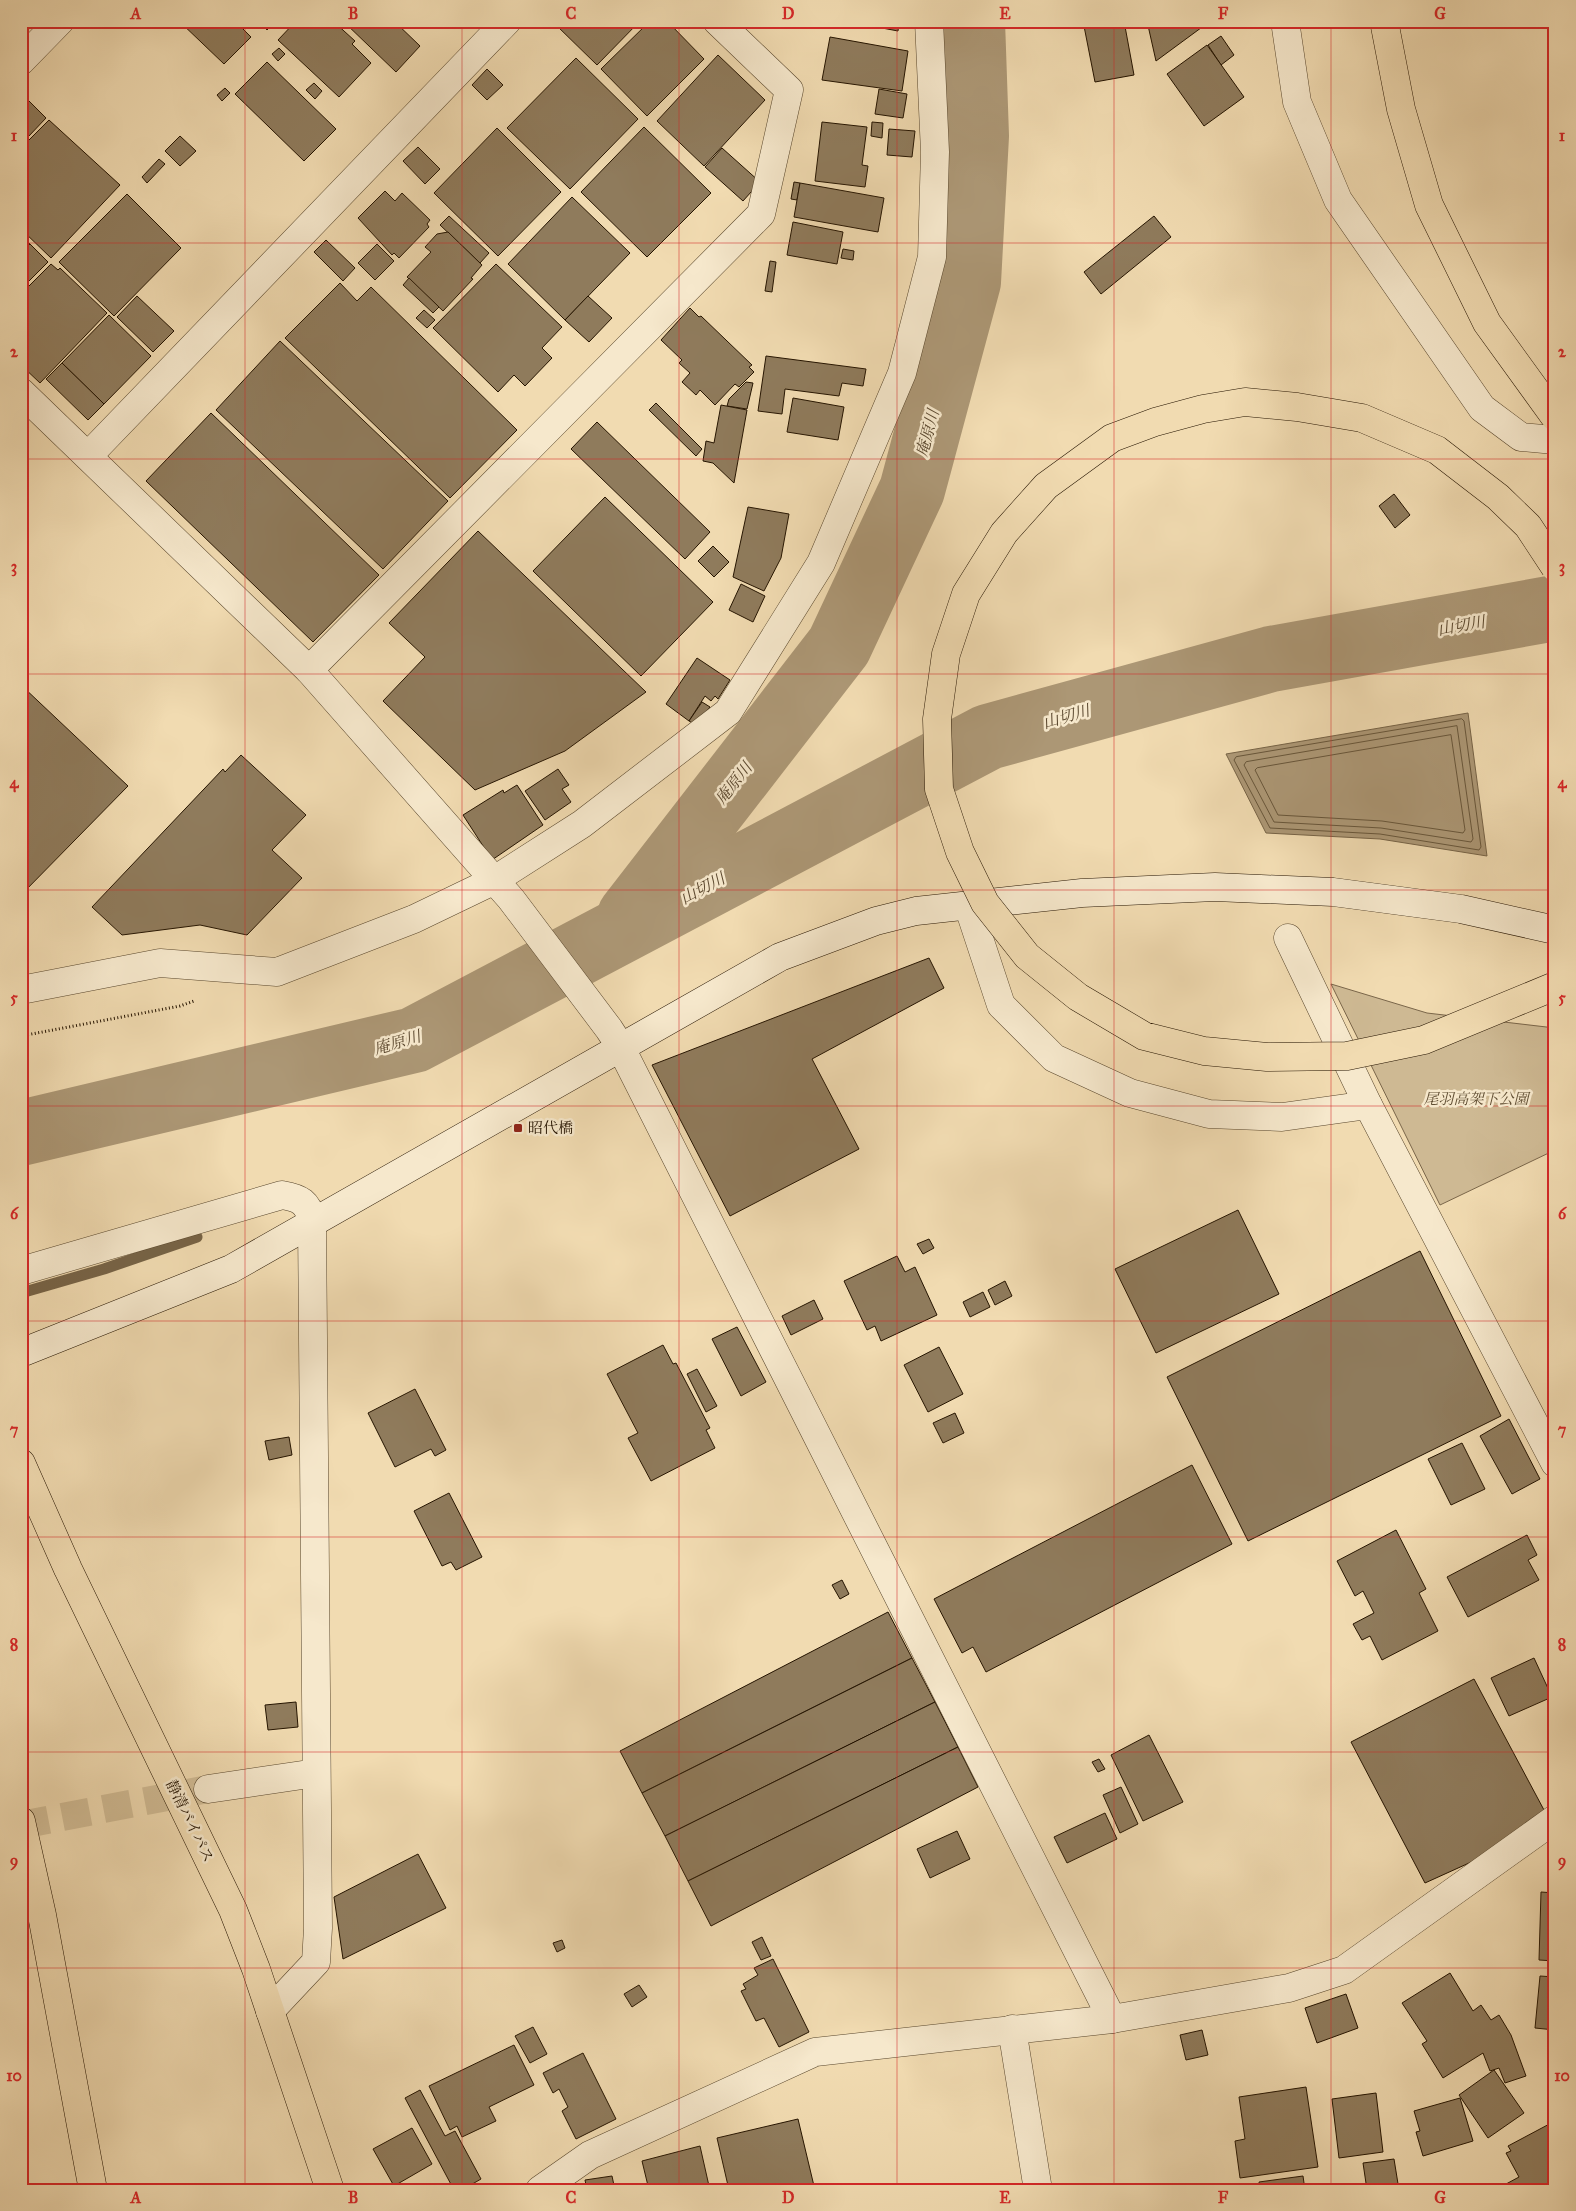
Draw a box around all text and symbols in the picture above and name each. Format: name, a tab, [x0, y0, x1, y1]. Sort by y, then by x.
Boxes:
text: A	[130, 4, 142, 23]
text: B	[348, 4, 358, 23]
text: C	[566, 4, 577, 23]
text: D	[782, 4, 795, 23]
text: E	[999, 4, 1011, 23]
text: F	[1218, 4, 1229, 23]
text: G	[1434, 4, 1446, 23]
text: 1	[11, 126, 18, 145]
text: 1	[1559, 126, 1566, 145]
text: 2	[10, 342, 19, 361]
text: 2	[1558, 342, 1567, 361]
water label: 庵原川	[912, 406, 943, 459]
text: 3	[11, 557, 17, 577]
text: 3	[1559, 557, 1565, 577]
water label: 山切川	[1436, 612, 1488, 639]
water label: 山切川	[1040, 700, 1094, 732]
water label: 庵原川	[711, 757, 757, 808]
text: 4	[10, 773, 20, 793]
text: 4	[1558, 773, 1568, 793]
water label: 山切川	[677, 868, 730, 908]
text: 5	[10, 988, 18, 1007]
text: 5	[1558, 988, 1566, 1007]
water label: 庵原川	[371, 1026, 425, 1059]
park label: 尾羽高架下公園	[1423, 1090, 1531, 1108]
place label: 昭代橋	[528, 1119, 573, 1137]
marker: 昭代橋	[512, 1122, 524, 1134]
text: 6	[10, 1204, 19, 1223]
text: 6	[1558, 1204, 1567, 1223]
text: 7	[10, 1420, 19, 1439]
text: 7	[1558, 1420, 1567, 1439]
text: 8	[10, 1635, 18, 1654]
text: 8	[1558, 1635, 1566, 1654]
street label: 静清バイパス	[162, 1777, 218, 1865]
text: 9	[10, 1851, 18, 1871]
text: 9	[1558, 1851, 1566, 1871]
text: 10	[6, 2066, 22, 2085]
text: 10	[1554, 2066, 1570, 2085]
text: A	[130, 2188, 142, 2207]
text: B	[348, 2188, 358, 2207]
text: C	[566, 2188, 577, 2207]
text: D	[782, 2188, 795, 2207]
text: E	[999, 2188, 1011, 2207]
text: F	[1218, 2188, 1229, 2207]
text: G	[1434, 2188, 1446, 2207]

